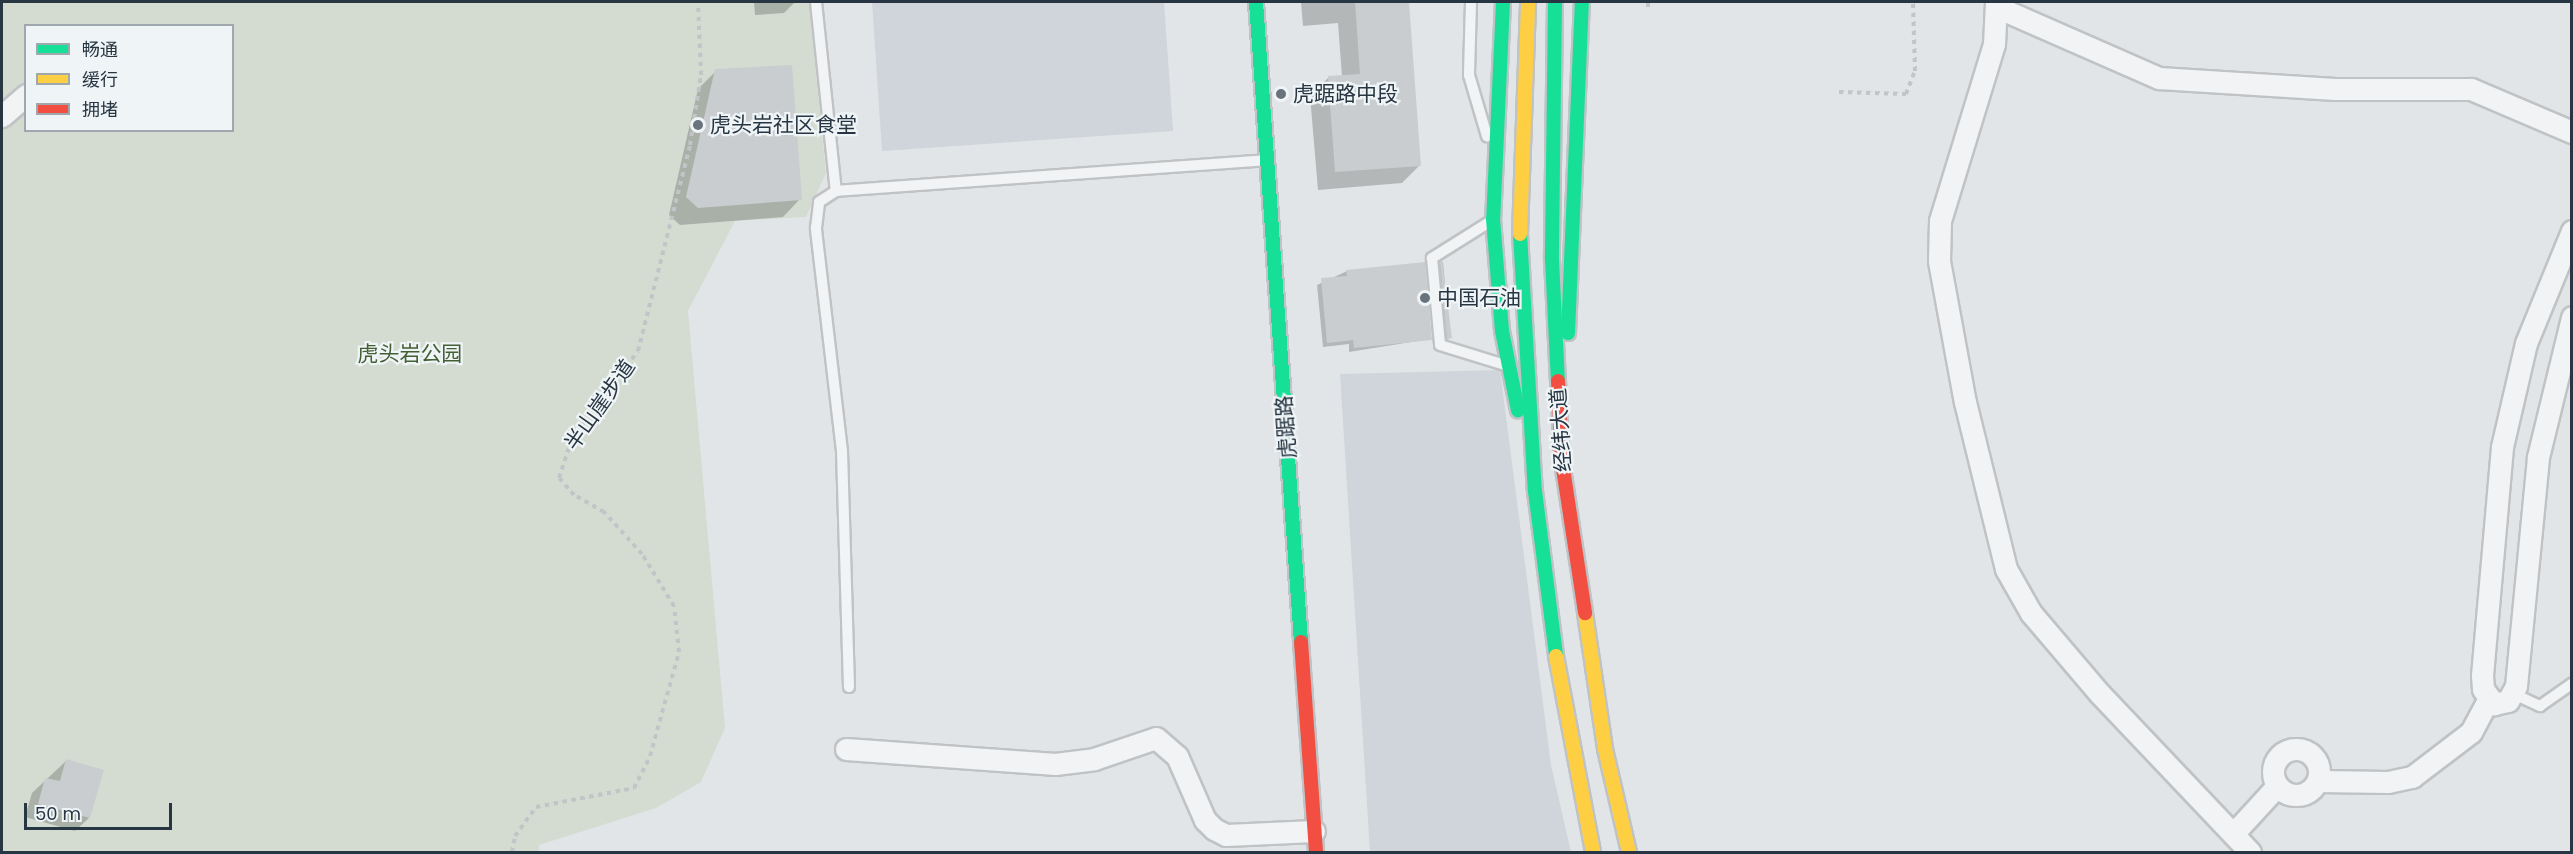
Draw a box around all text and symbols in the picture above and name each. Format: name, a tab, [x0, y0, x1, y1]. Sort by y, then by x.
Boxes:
legend	[24, 24, 234, 132]
text: 畅通	[82, 37, 118, 62]
text: 缓行	[82, 67, 118, 92]
place label: 虎踞路中段	[1293, 81, 1398, 107]
marker: 虎踞路中段	[1274, 87, 1288, 101]
text: 拥堵	[82, 97, 118, 122]
place label: 虎头岩社区食堂	[710, 112, 857, 138]
marker: 虎头岩社区食堂	[691, 118, 705, 132]
place label: 中国石油	[1437, 285, 1521, 311]
marker: 中国石油	[1418, 291, 1432, 305]
park label: 虎头岩公园	[358, 341, 462, 367]
street label: 半山崖步道	[560, 355, 640, 455]
street label: 经纬大道	[1546, 387, 1576, 473]
street label: 虎踞路	[1271, 395, 1301, 459]
scale bar	[27, 791, 176, 829]
text: 50 m	[35, 801, 81, 826]

